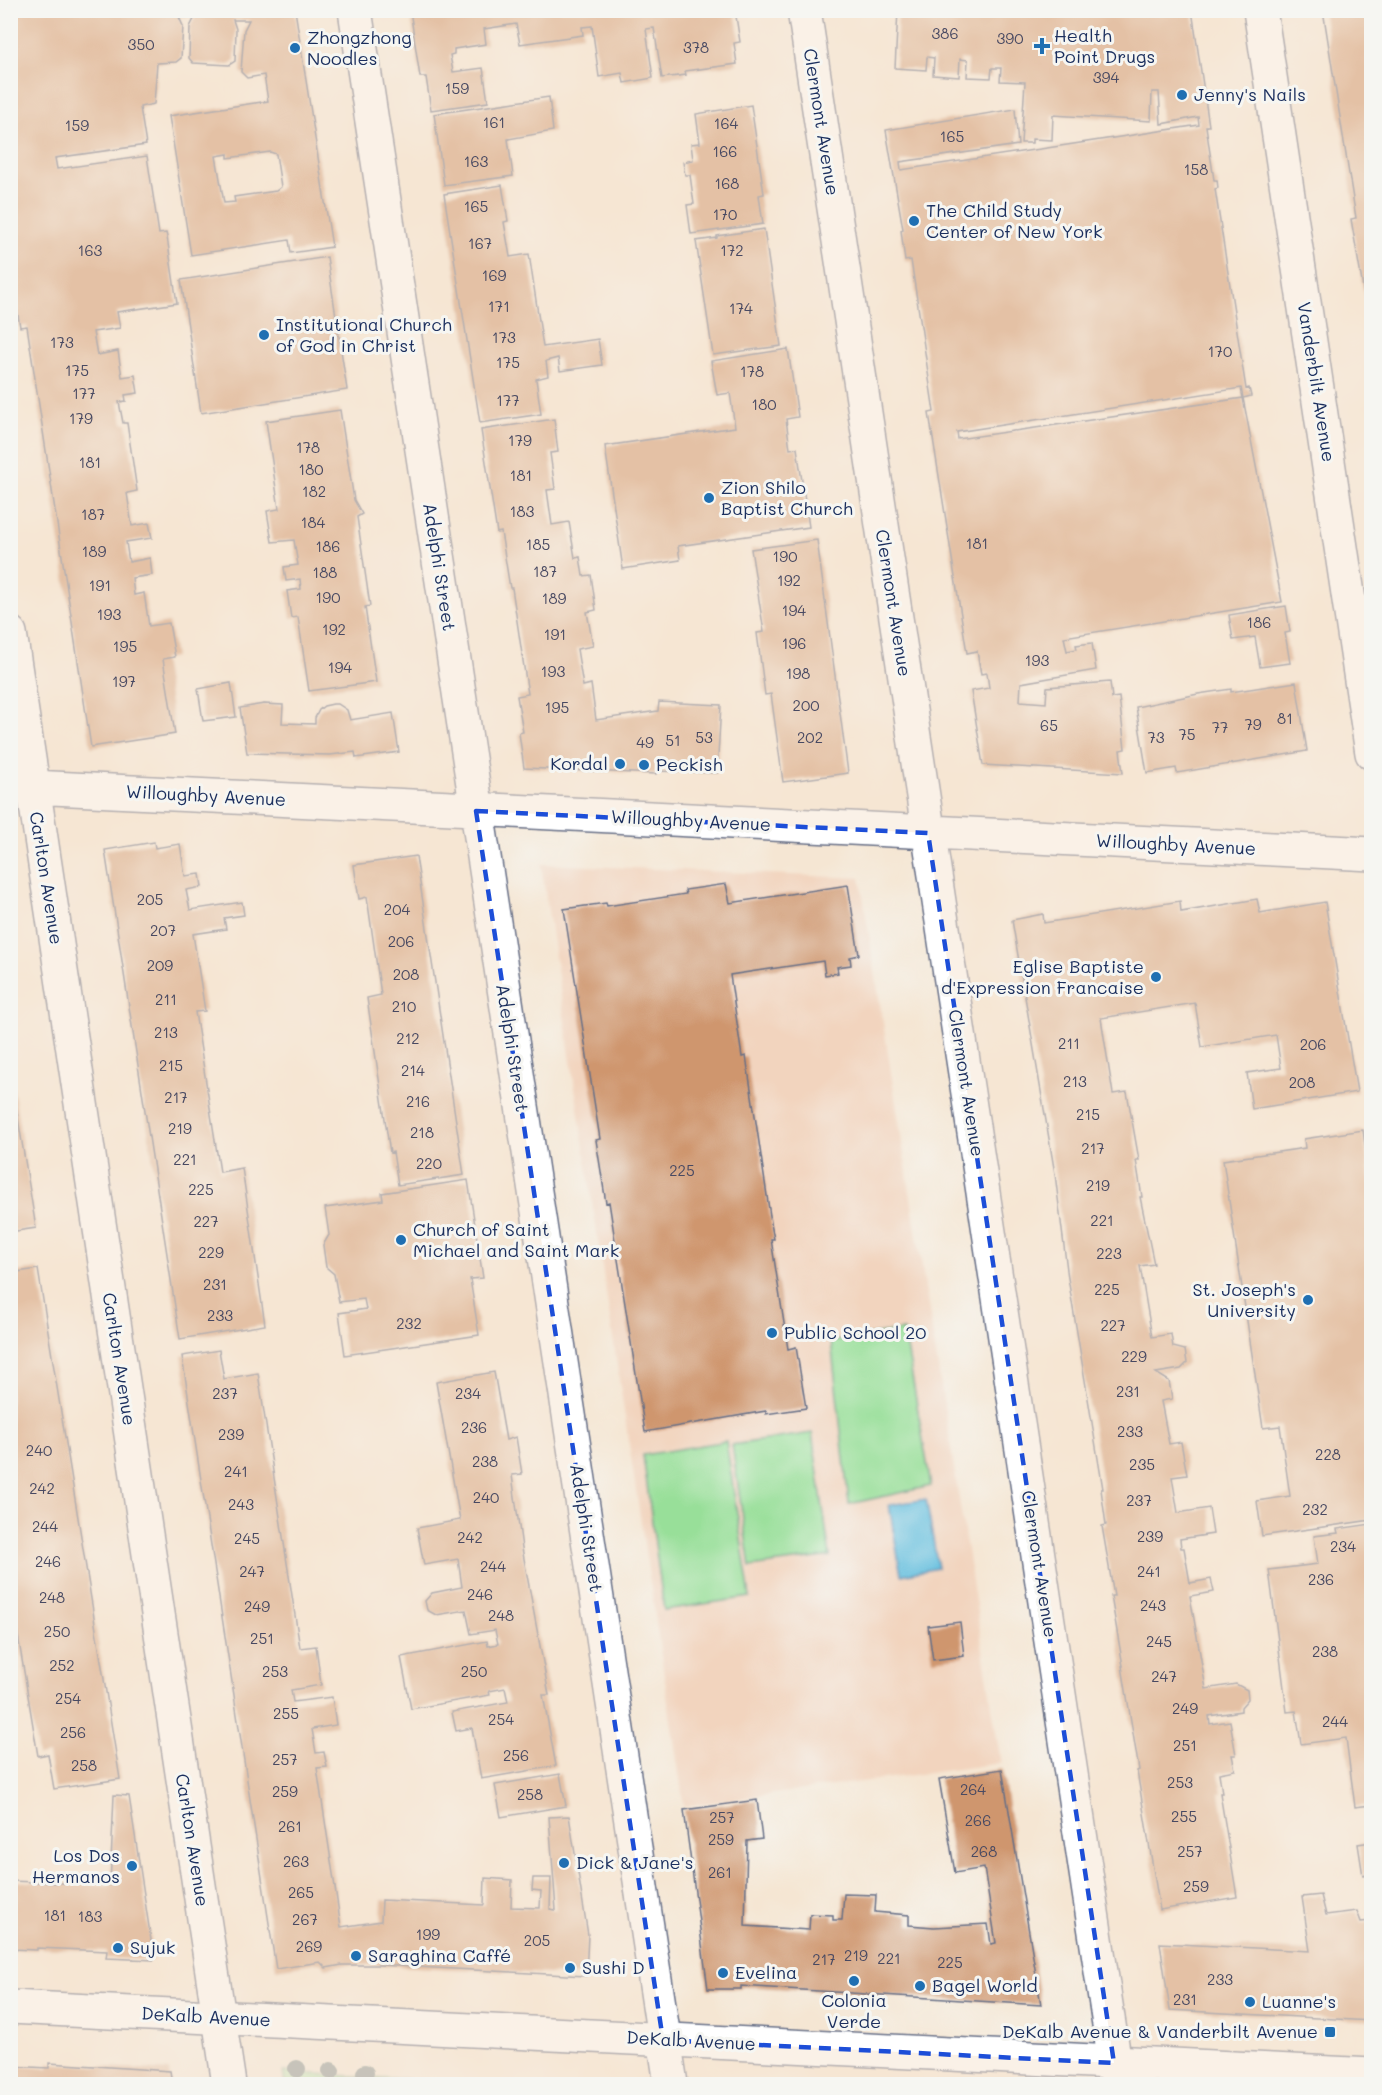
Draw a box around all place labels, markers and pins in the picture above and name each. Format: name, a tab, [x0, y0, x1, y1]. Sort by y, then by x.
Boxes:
place label: Health Point Drugs	[1054, 23, 1155, 68]
place label: Zhongzhong Noodles	[307, 25, 412, 70]
marker: Health Point Drugs	[1035, 39, 1049, 53]
marker: Zhongzhong Noodles	[288, 41, 302, 55]
place label: Jenny's Nails	[1194, 82, 1306, 106]
marker: Jenny's Nails	[1175, 88, 1189, 102]
place label: The Child Study Center of New York	[926, 198, 1102, 243]
marker: The Child Study Center of New York	[907, 214, 921, 228]
place label: Institutional Church of God in Christ	[276, 312, 452, 357]
marker: Institutional Church of God in Christ	[257, 328, 271, 342]
place label: Zion Shilo Baptist Church	[721, 475, 853, 520]
marker: Zion Shilo Baptist Church	[702, 491, 716, 505]
place label: Kordal	[550, 751, 608, 775]
place label: Peckish	[656, 752, 723, 776]
marker: Kordal	[613, 757, 627, 771]
marker: Peckish	[637, 758, 651, 772]
place label: Eglise Baptiste d'Expression Francaise	[941, 954, 1144, 999]
marker: Eglise Baptiste d'Expression Francaise	[1149, 970, 1163, 984]
place label: Church of Saint Michael and Saint Mark	[413, 1217, 619, 1262]
marker: Church of Saint Michael and Saint Mark	[394, 1233, 408, 1247]
place label: St. Joseph's University	[1192, 1277, 1296, 1322]
marker: St. Joseph's University	[1301, 1293, 1315, 1307]
place label: Public School 20	[784, 1320, 926, 1344]
marker: Public School 20	[765, 1326, 779, 1340]
place label: Los Dos Hermanos	[32, 1843, 120, 1888]
place label: Dick & Jane's	[576, 1850, 693, 1874]
marker: Dick & Jane's	[557, 1856, 571, 1870]
marker: Los Dos Hermanos	[125, 1859, 139, 1873]
place label: Sujuk	[130, 1935, 175, 1959]
marker: Sujuk	[111, 1941, 125, 1955]
place label: Saraghina Caffé	[368, 1943, 511, 1967]
marker: Saraghina Caffé	[349, 1949, 363, 1963]
place label: Sushi D	[582, 1955, 645, 1979]
place label: Evelina	[735, 1960, 797, 1984]
marker: Sushi D	[563, 1961, 577, 1975]
marker: Evelina	[716, 1966, 730, 1980]
place label: Bagel World	[932, 1973, 1038, 1997]
marker: Colonia Verde	[847, 1974, 861, 1988]
marker: Bagel World	[913, 1979, 927, 1993]
place label: Colonia Verde	[821, 1988, 887, 2033]
place label: Luanne's	[1262, 1989, 1336, 2013]
marker: Luanne's	[1243, 1995, 1257, 2009]
place label: DeKalb Avenue & Vanderbilt Avenue	[1002, 2019, 1318, 2043]
marker: DeKalb Avenue & Vanderbilt Avenue	[1323, 2025, 1337, 2039]

